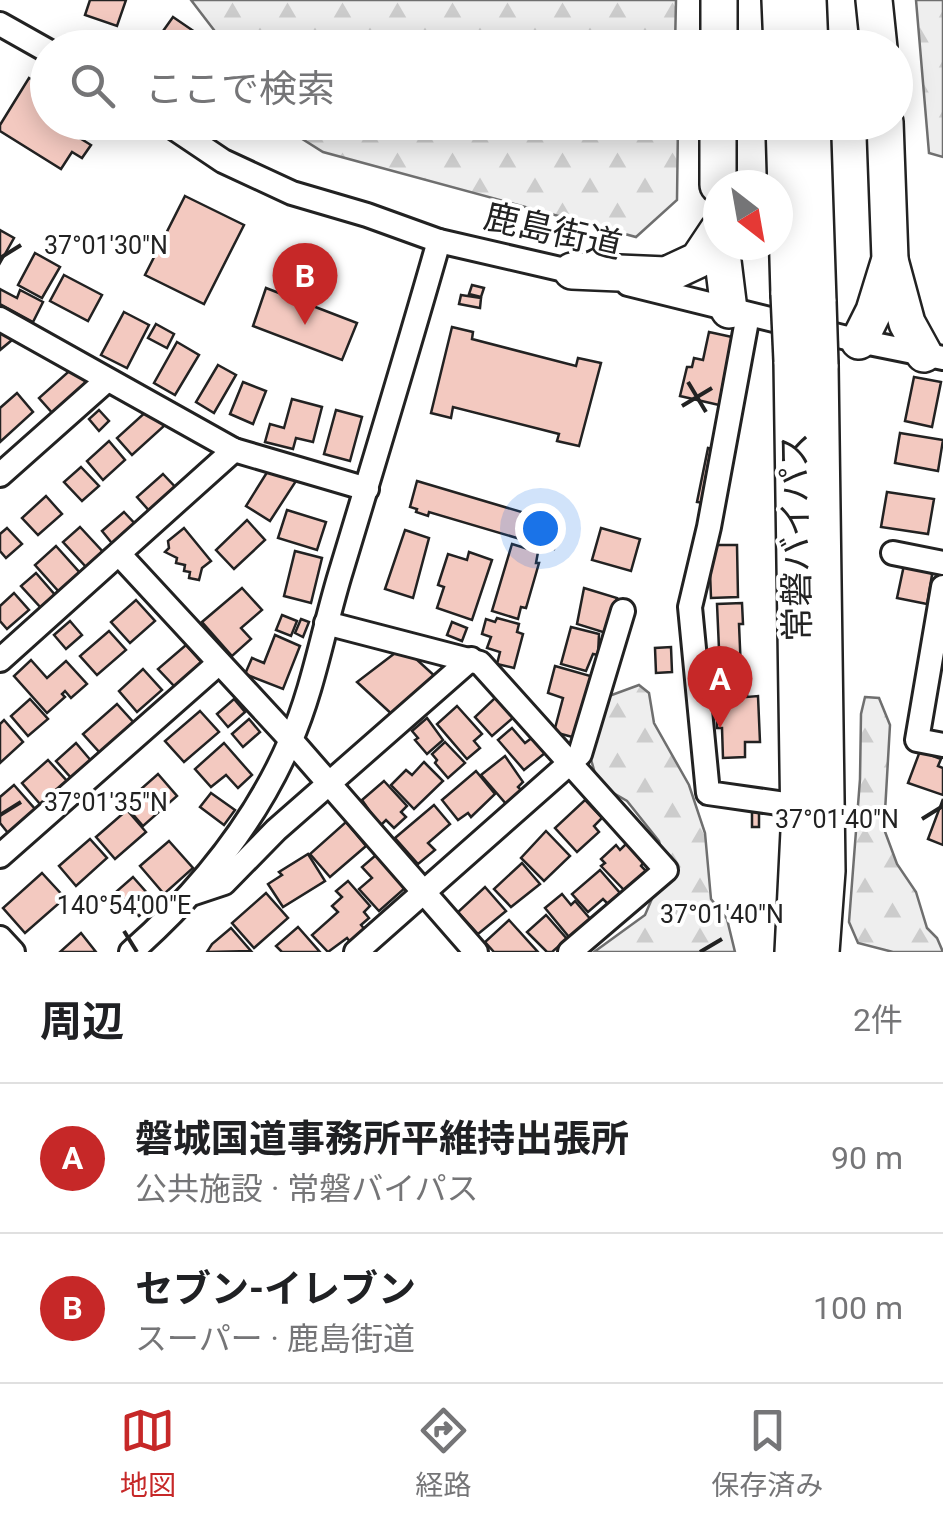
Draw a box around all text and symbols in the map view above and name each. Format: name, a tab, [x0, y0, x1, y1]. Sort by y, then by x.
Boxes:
search box	[30, 30, 913, 140]
icon: search	[65, 58, 120, 113]
text: ここで検索	[145, 67, 335, 111]
north arrow	[703, 170, 793, 260]
street label: 鹿島街道	[480, 196, 626, 267]
text: 37°01'30"N	[44, 231, 168, 260]
pin: B	[272, 242, 338, 325]
street label: 常磐バイパス	[774, 432, 819, 642]
your location	[515, 503, 566, 554]
pin: A	[688, 646, 752, 728]
text: 37°01'35"N	[44, 788, 168, 817]
text: 37°01'40"N	[775, 805, 899, 834]
text: 140°54'00"E	[57, 891, 191, 920]
text: 37°01'40"N	[660, 900, 784, 929]
text: 周辺	[40, 997, 124, 1046]
text: 2件	[853, 1001, 903, 1039]
text: 磐城国道事務所平維持出張所	[135, 1117, 629, 1161]
text: A	[62, 1139, 83, 1177]
text: 90 m	[831, 1139, 903, 1177]
text: 公共施設 · 常磐バイパス	[135, 1170, 479, 1208]
text: セブン-イレブン	[135, 1267, 416, 1311]
text: B	[62, 1289, 83, 1327]
text: 100 m	[813, 1289, 903, 1327]
text: スーパー · 鹿島街道	[135, 1320, 415, 1358]
tab: 地図	[120, 1403, 176, 1503]
tab: 経路	[415, 1403, 471, 1503]
tab: 保存済み	[711, 1403, 823, 1503]

